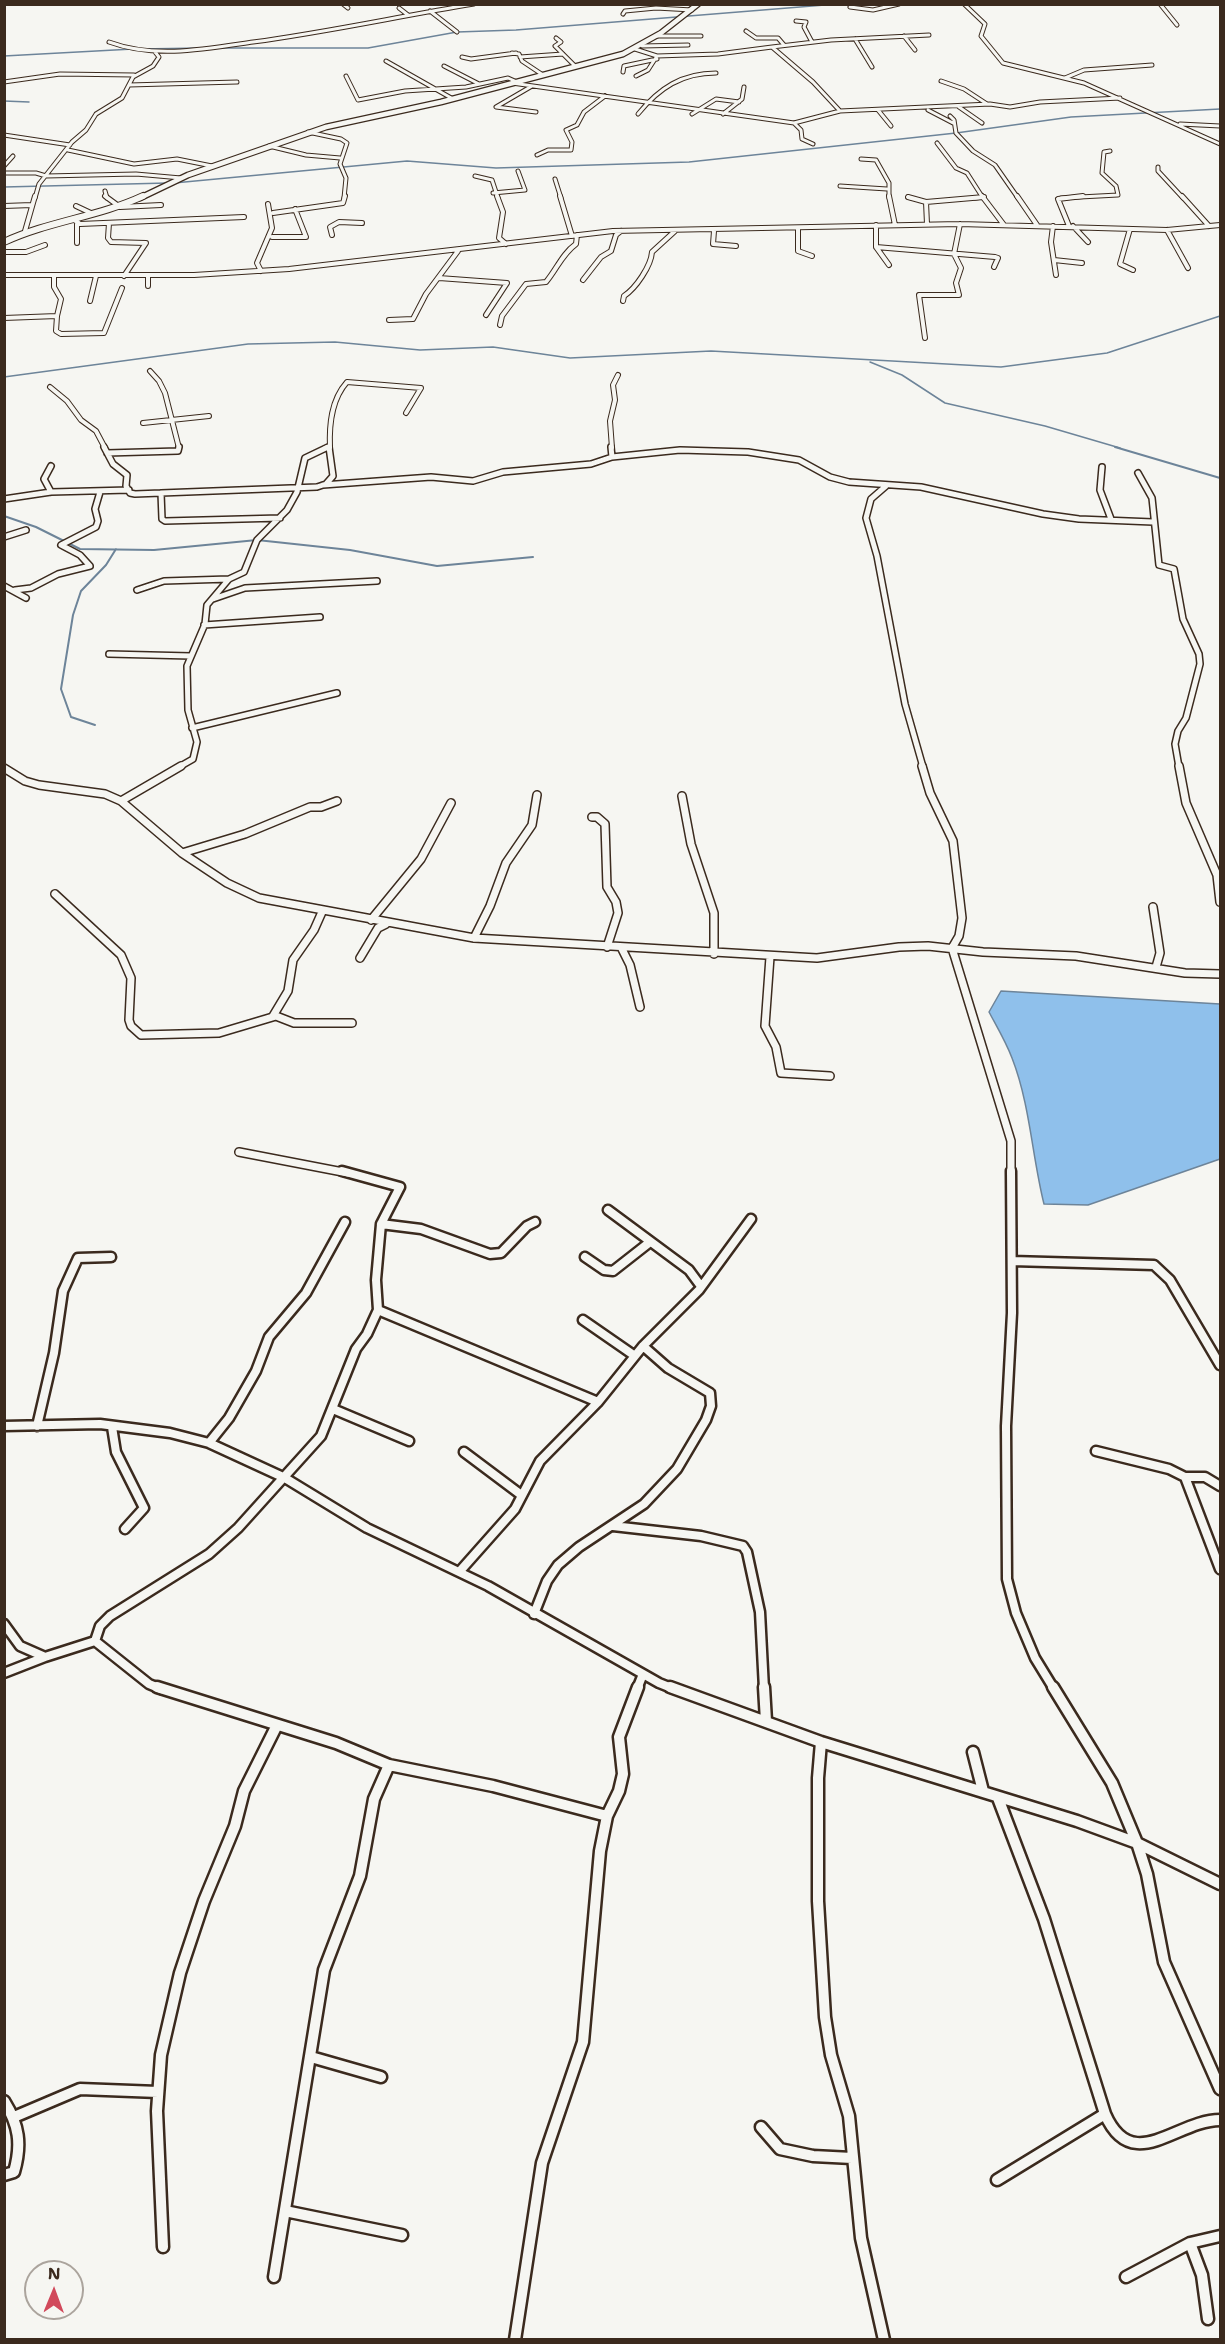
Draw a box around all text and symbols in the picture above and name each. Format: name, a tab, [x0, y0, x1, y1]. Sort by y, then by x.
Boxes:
north arrow	[24, 2260, 84, 2320]
text: N	[48, 2263, 61, 2284]

